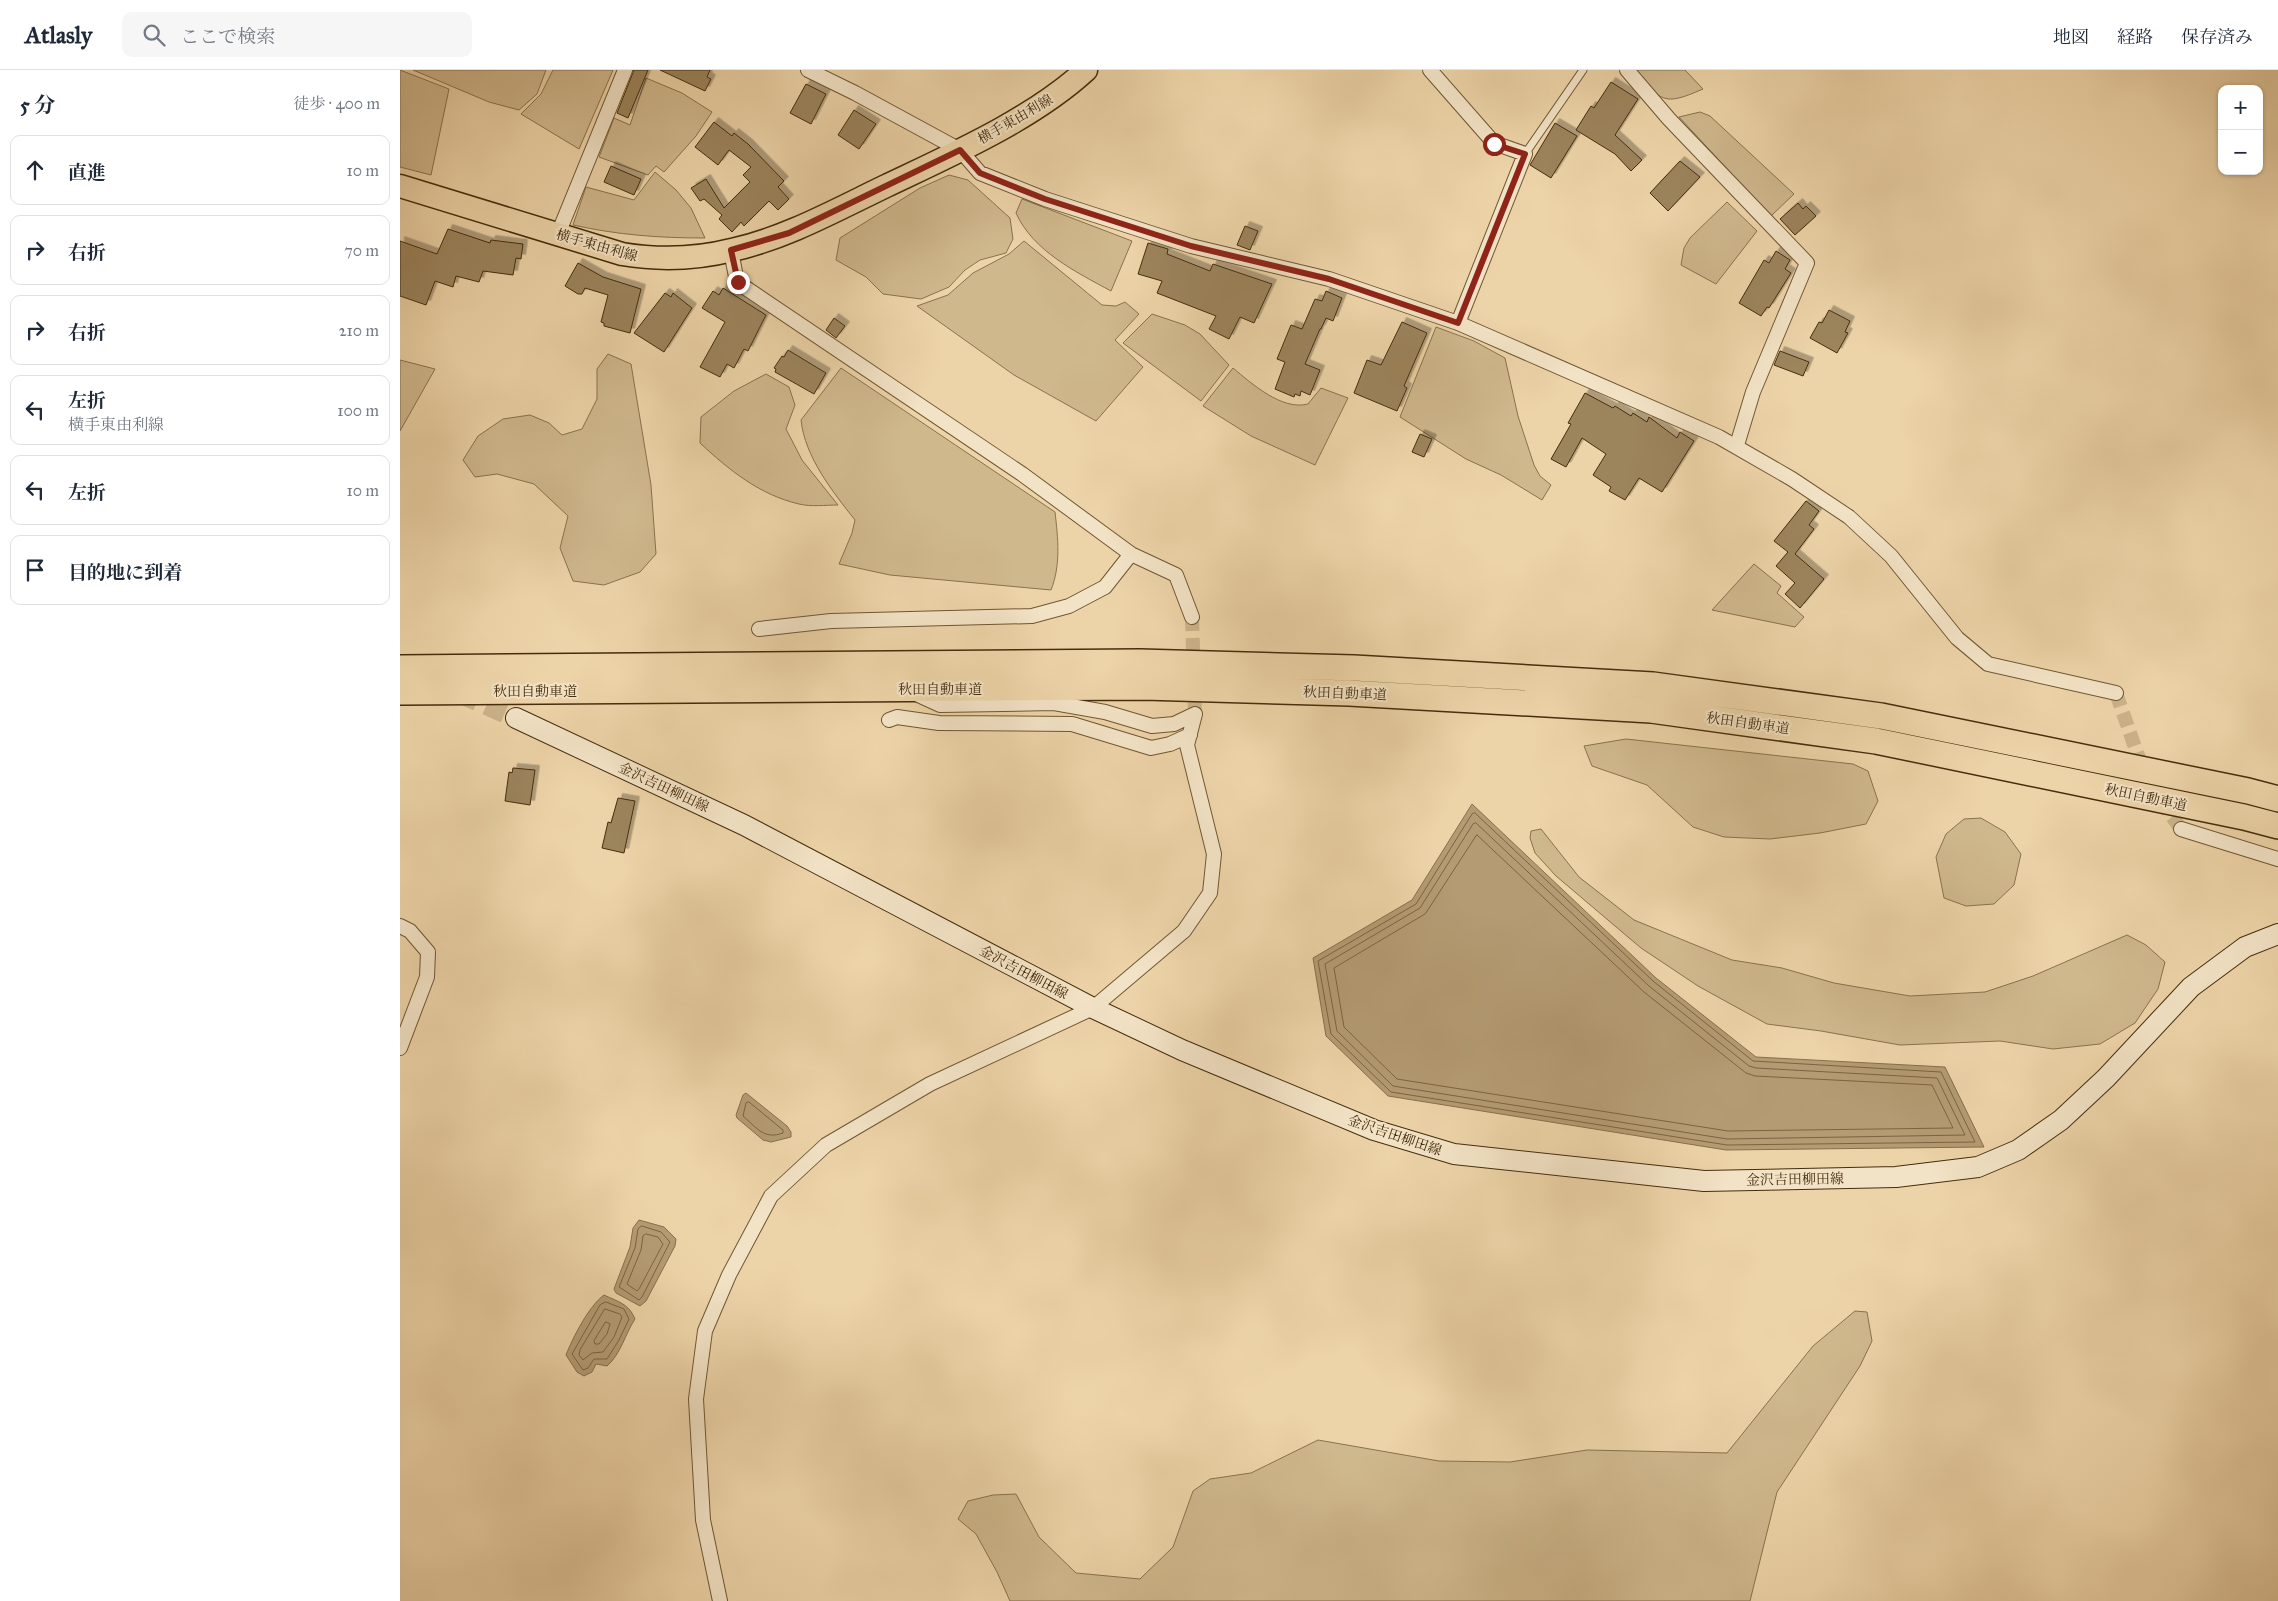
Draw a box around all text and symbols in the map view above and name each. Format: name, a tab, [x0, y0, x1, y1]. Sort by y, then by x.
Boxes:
search box	[122, 12, 472, 57]
text: Atlasly	[25, 20, 92, 50]
icon: search	[140, 21, 168, 49]
text: ここで検索	[180, 25, 275, 48]
text: 地図	[2053, 26, 2089, 48]
text: 経路	[2117, 26, 2153, 48]
text: 保存済み	[2181, 26, 2253, 48]
map controls	[2218, 85, 2263, 175]
button: +	[2218, 85, 2263, 130]
street label: 横手東由利線	[975, 91, 1056, 148]
text: 5 分	[20, 92, 55, 118]
text: 徒歩 · 400 m	[293, 94, 380, 113]
button: −	[2218, 130, 2263, 175]
route start	[1483, 133, 1506, 156]
icon: ahead	[21, 156, 49, 184]
text: 直進	[68, 161, 106, 184]
text: 10 m	[347, 161, 379, 180]
street label: 横手東由利線	[554, 226, 640, 265]
icon: right	[21, 236, 49, 264]
text: 右折	[68, 241, 106, 264]
text: 70 m	[344, 241, 379, 260]
route end	[727, 271, 750, 294]
icon: right	[21, 316, 49, 344]
text: 右折	[68, 321, 106, 344]
text: 210 m	[339, 321, 379, 340]
text: 左折	[68, 389, 106, 412]
icon: left	[21, 396, 49, 424]
text: 100 m	[337, 401, 379, 420]
text: 横手東由利線	[68, 415, 164, 434]
icon: left	[21, 476, 49, 504]
text: 左折	[68, 481, 106, 504]
text: 10 m	[347, 481, 379, 500]
icon: arrive	[21, 556, 49, 584]
text: 目的地に到着	[68, 561, 182, 584]
street label: 秋田自動車道	[898, 681, 982, 698]
street label: 秋田自動車道	[493, 683, 577, 700]
street label: 秋田自動車道	[1303, 684, 1387, 703]
street label: 秋田自動車道	[1705, 709, 1791, 738]
street label: 金沢吉田柳田線	[616, 759, 712, 816]
street label: 秋田自動車道	[2103, 780, 2189, 815]
street label: 金沢吉田柳田線	[977, 942, 1071, 1003]
street label: 金沢吉田柳田線	[1346, 1111, 1444, 1159]
street label: 金沢吉田柳田線	[1746, 1170, 1844, 1189]

